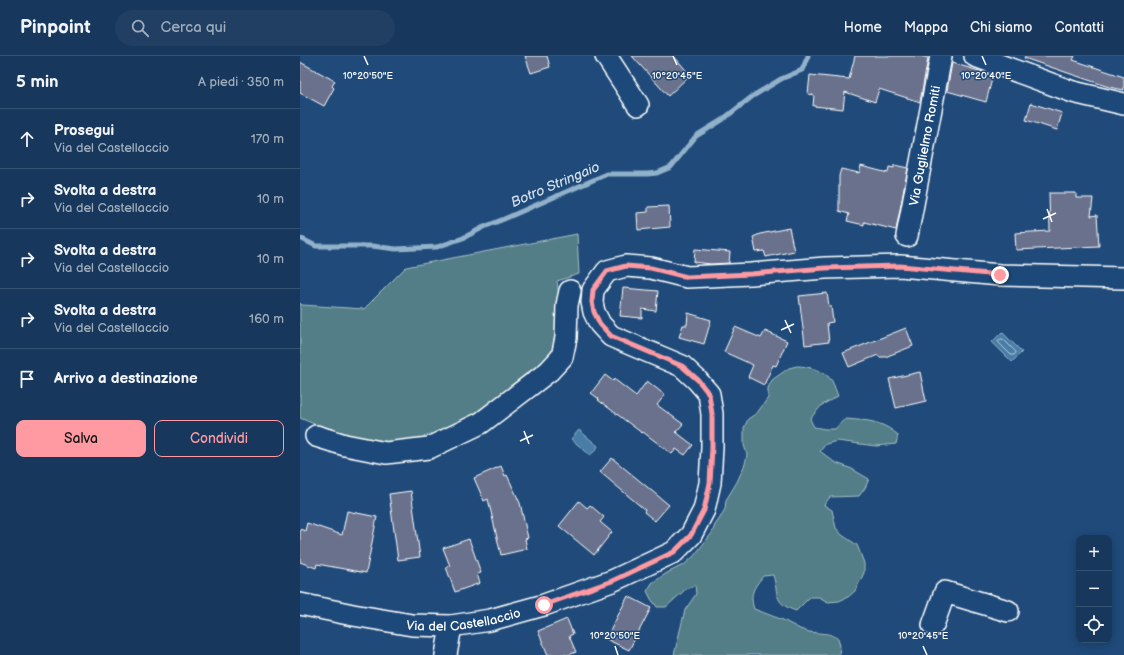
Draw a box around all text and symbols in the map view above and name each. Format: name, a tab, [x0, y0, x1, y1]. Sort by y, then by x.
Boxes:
search box	[115, 10, 395, 46]
text: Pinpoint	[20, 16, 91, 39]
icon: search	[129, 17, 151, 39]
text: Cerca qui	[161, 18, 226, 37]
text: Home	[844, 19, 882, 36]
text: Mappa	[904, 19, 948, 36]
text: Chi siamo	[970, 19, 1033, 36]
text: Contatti	[1055, 19, 1104, 36]
text: 10°20'50"E	[343, 70, 394, 82]
text: 10°20'45"E	[652, 70, 703, 82]
text: 10°20'40"E	[961, 70, 1012, 82]
text: 5 min	[16, 72, 59, 92]
text: A piedi · 350 m	[198, 74, 284, 90]
street label: Via Guglielmo Romiti	[906, 84, 944, 207]
text: Prosegui	[54, 121, 114, 140]
icon: ahead	[16, 128, 38, 150]
text: 170 m	[251, 131, 284, 147]
text: Via del Castellaccio	[54, 140, 169, 156]
water label: Botro Stringaio	[508, 158, 602, 211]
text: Svolta a destra	[54, 181, 156, 200]
icon: right	[16, 188, 38, 210]
text: 10 m	[257, 191, 284, 207]
text: Via del Castellaccio	[54, 200, 169, 216]
text: Svolta a destra	[54, 241, 156, 260]
icon: right	[16, 248, 38, 270]
text: 10 m	[257, 251, 284, 267]
text: Via del Castellaccio	[54, 260, 169, 276]
route end	[991, 266, 1009, 284]
text: Svolta a destra	[54, 301, 156, 320]
icon: right	[16, 308, 38, 330]
text: 160 m	[249, 311, 284, 327]
text: Via del Castellaccio	[54, 320, 169, 336]
icon: arrive	[16, 368, 38, 390]
text: Arrivo a destinazione	[54, 369, 198, 388]
button: Salva	[16, 420, 146, 457]
button: Condividi	[154, 420, 284, 457]
map controls	[1076, 535, 1112, 643]
button: +	[1076, 535, 1112, 571]
button: −	[1076, 571, 1112, 607]
route start	[535, 596, 553, 614]
street label: Via del Castellaccio	[405, 605, 522, 635]
button: locate	[1076, 607, 1112, 643]
text: 10°20'50"E	[590, 630, 641, 642]
text: 10°20'45"E	[898, 630, 949, 642]

